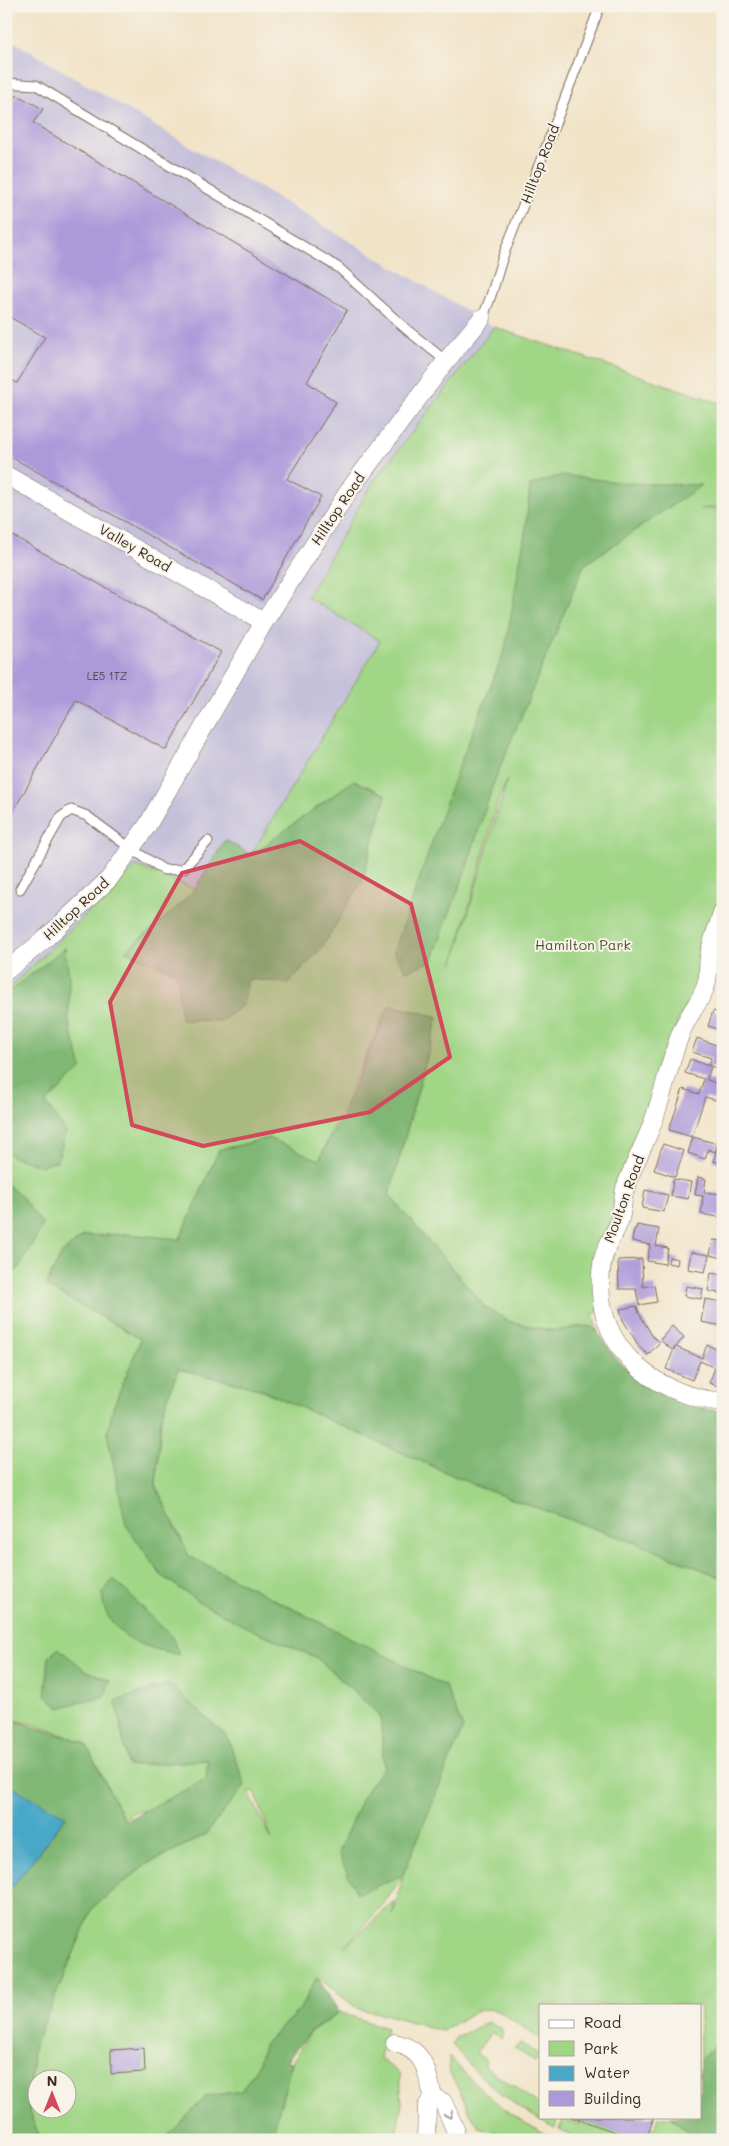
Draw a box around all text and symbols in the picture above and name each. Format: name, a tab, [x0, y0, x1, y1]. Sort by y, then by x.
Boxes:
street label: Hilltop Road	[516, 121, 563, 206]
street label: Hilltop Road	[306, 469, 369, 549]
street label: Valley Road	[96, 519, 175, 576]
house number: LE5 1TZ	[87, 668, 128, 683]
street label: Hilltop Road	[39, 873, 113, 944]
park label: Hamilton Park	[535, 935, 631, 954]
street label: Moulton Road	[599, 1152, 648, 1245]
legend	[539, 2004, 702, 2118]
text: Road	[584, 2012, 621, 2032]
text: Park	[584, 2038, 618, 2058]
text: Water	[584, 2062, 630, 2082]
north arrow	[28, 2068, 78, 2118]
text: N	[47, 2071, 57, 2090]
text: Building	[584, 2088, 641, 2108]
one-way arrow	[443, 2110, 454, 2119]

